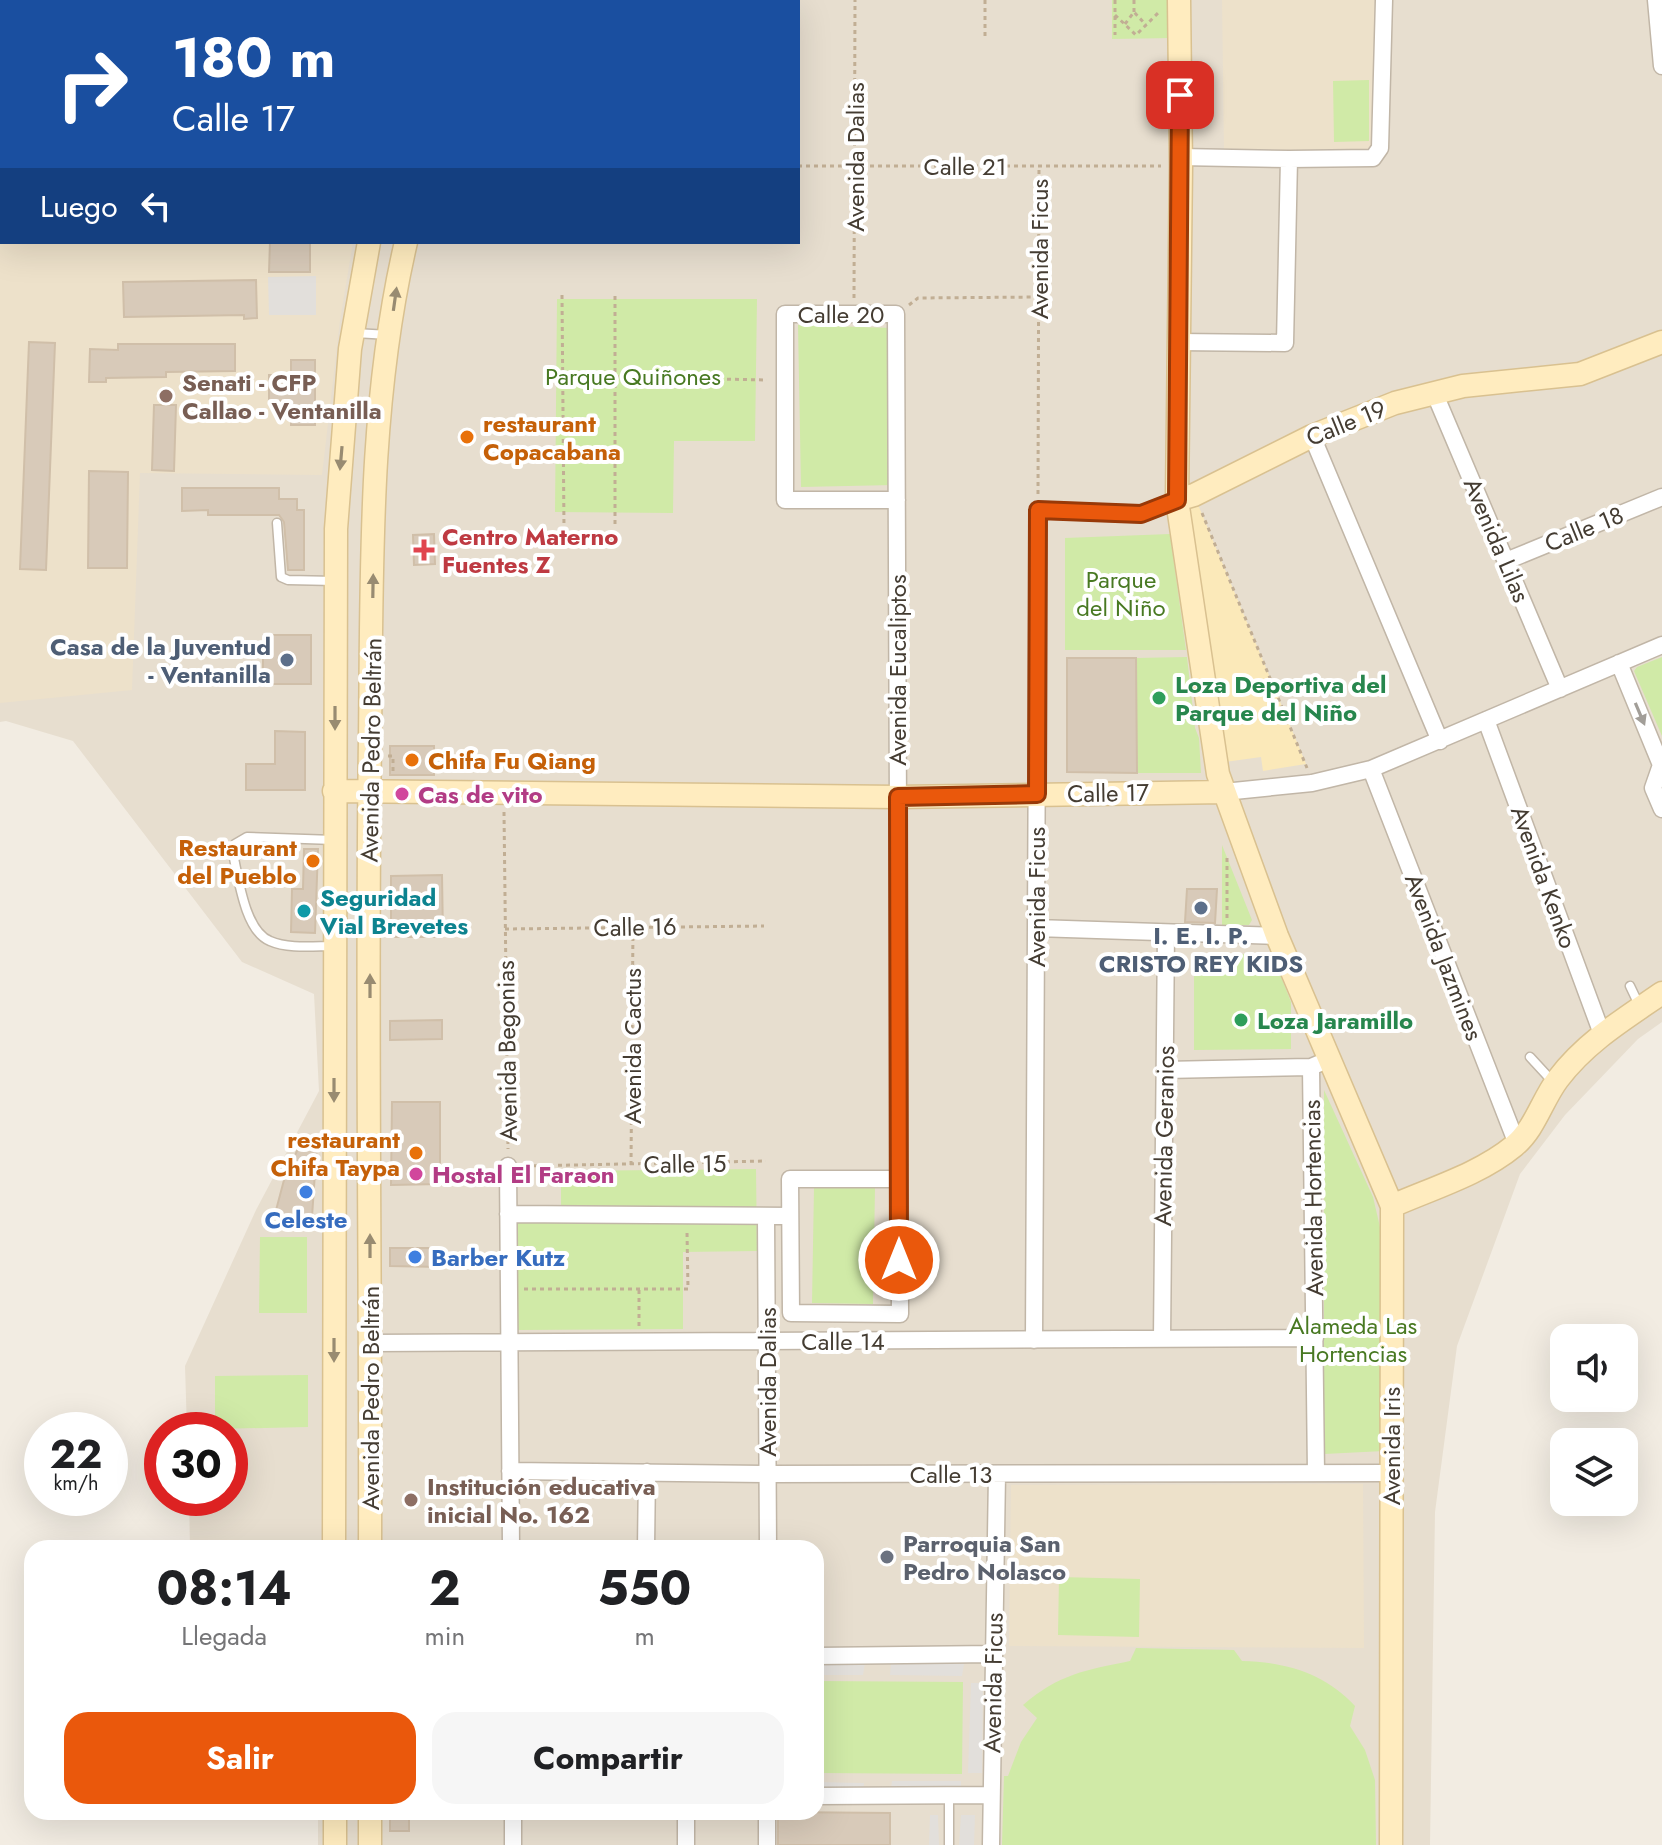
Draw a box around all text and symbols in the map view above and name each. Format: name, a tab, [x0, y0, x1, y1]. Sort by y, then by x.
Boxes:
text: 180 m	[172, 17, 335, 98]
icon: right	[40, 32, 144, 136]
pin	[1146, 61, 1214, 129]
icon: arrive	[1158, 73, 1202, 117]
street label: Avenida Dalias	[838, 82, 873, 232]
text: Calle 17	[172, 92, 295, 144]
street label: Calle 21	[923, 149, 1007, 184]
street label: Avenida Ficus	[1022, 179, 1057, 319]
icon: left	[134, 184, 178, 228]
text: Luego	[40, 185, 118, 228]
one-way arrow	[389, 286, 402, 311]
street label: Calle 20	[798, 297, 884, 332]
park label: Parque Quiñones	[545, 359, 721, 394]
place label: Senati - CFP Callao - Ventanilla	[182, 365, 382, 428]
marker: Senati - CFP Callao - Ventanilla	[157, 387, 175, 405]
street label: Calle 19	[1301, 391, 1391, 455]
place label: restaurant Copacabana	[483, 406, 621, 469]
marker: restaurant Copacabana	[458, 428, 476, 446]
one-way arrow	[334, 446, 347, 471]
street label: Avenida Lilas	[1455, 472, 1539, 608]
street label: Calle 18	[1539, 497, 1629, 561]
place label: Centro Materno Fuentes Z	[442, 519, 618, 582]
marker: Centro Materno Fuentes Z	[413, 539, 435, 561]
park label: Parque del Niño	[1076, 562, 1166, 625]
one-way arrow	[366, 573, 379, 598]
street label: Avenida Eucaliptos	[880, 574, 915, 766]
place label: Casa de la Juventud - Ventanilla	[50, 629, 271, 692]
street label: Avenida Pedro Beltrán	[352, 637, 390, 863]
marker: Casa de la Juventud - Ventanilla	[278, 651, 296, 669]
place label: Loza Deportiva del Parque del Niño	[1175, 667, 1386, 730]
marker: Loza Deportiva del Parque del Niño	[1150, 689, 1168, 707]
one-way arrow	[1634, 702, 1647, 726]
one-way arrow	[329, 706, 341, 731]
place label: Chifa Fu Qiang	[428, 743, 596, 778]
marker: Chifa Fu Qiang	[403, 751, 421, 769]
street label: Calle 17	[1067, 775, 1150, 811]
place label: Cas de vito	[418, 777, 543, 812]
marker: Cas de vito	[393, 785, 411, 803]
street label: Avenida Kenko	[1502, 801, 1586, 953]
street label: Avenida Ficus	[1019, 827, 1054, 967]
place label: Restaurant del Pueblo	[177, 830, 297, 893]
marker: Restaurant del Pueblo	[304, 852, 322, 870]
street label: Avenida Jazmines	[1396, 868, 1492, 1046]
place label: Seguridad Vial Brevetes	[319, 880, 468, 943]
marker: I. E. I. P. CRISTO REY KIDS	[1192, 899, 1210, 917]
marker: Seguridad Vial Brevetes	[295, 902, 313, 920]
street label: Calle 16	[593, 909, 677, 945]
place label: I. E. I. P. CRISTO REY KIDS	[1099, 918, 1303, 981]
street label: Avenida Begonias	[488, 960, 526, 1142]
street label: Avenida Cactus	[615, 968, 650, 1124]
one-way arrow	[364, 973, 376, 998]
place label: Loza Jaramillo	[1257, 1003, 1413, 1038]
marker: Loza Jaramillo	[1232, 1011, 1250, 1029]
street label: Avenida Geranios	[1145, 1045, 1183, 1227]
one-way arrow	[328, 1078, 340, 1103]
street label: Avenida Hortencias	[1294, 1099, 1332, 1297]
place label: restaurant Chifa Taypa	[270, 1122, 400, 1185]
marker: restaurant Chifa Taypa	[407, 1144, 425, 1162]
street label: Calle 15	[643, 1146, 727, 1182]
place label: Hostal El Faraon	[432, 1157, 615, 1192]
marker: Hostal El Faraon	[407, 1165, 425, 1183]
marker: Celeste	[297, 1183, 315, 1201]
place label: Celeste	[264, 1202, 348, 1237]
position arrow	[857, 1218, 941, 1302]
one-way arrow	[364, 1233, 376, 1258]
place label: Barber Kutz	[431, 1240, 566, 1275]
marker: Barber Kutz	[406, 1248, 424, 1266]
street label: Avenida Pedro Beltrán	[353, 1286, 388, 1510]
street label: Avenida Dalias	[750, 1307, 785, 1457]
park label: Alameda Las Hortencias	[1289, 1308, 1417, 1371]
street label: Calle 14	[801, 1324, 885, 1359]
map controls	[1550, 1324, 1638, 1516]
button: sound	[1550, 1324, 1638, 1412]
one-way arrow	[328, 1338, 340, 1363]
street label: Avenida Iris	[1374, 1387, 1409, 1505]
speed limit sign: 30	[144, 1412, 248, 1516]
text: 22	[50, 1425, 102, 1483]
button: layers	[1550, 1428, 1638, 1516]
street label: Calle 13	[910, 1457, 992, 1492]
text: km/h	[53, 1469, 99, 1498]
place label: Institución educativa inicial No. 162	[427, 1469, 656, 1532]
marker: Institución educativa inicial No. 162	[402, 1491, 420, 1509]
place label: Parroquia San Pedro Nolasco	[903, 1526, 1066, 1589]
marker: Parroquia San Pedro Nolasco	[878, 1548, 896, 1566]
text: 08:14	[157, 1554, 292, 1623]
text: 2	[429, 1554, 461, 1623]
text: 550	[598, 1554, 691, 1623]
street label: Avenida Ficus	[974, 1612, 1012, 1754]
text: Llegada	[181, 1617, 267, 1655]
text: min	[424, 1617, 465, 1655]
text: m	[634, 1617, 655, 1655]
button: Salir	[64, 1712, 416, 1804]
button: Compartir	[432, 1712, 784, 1804]

